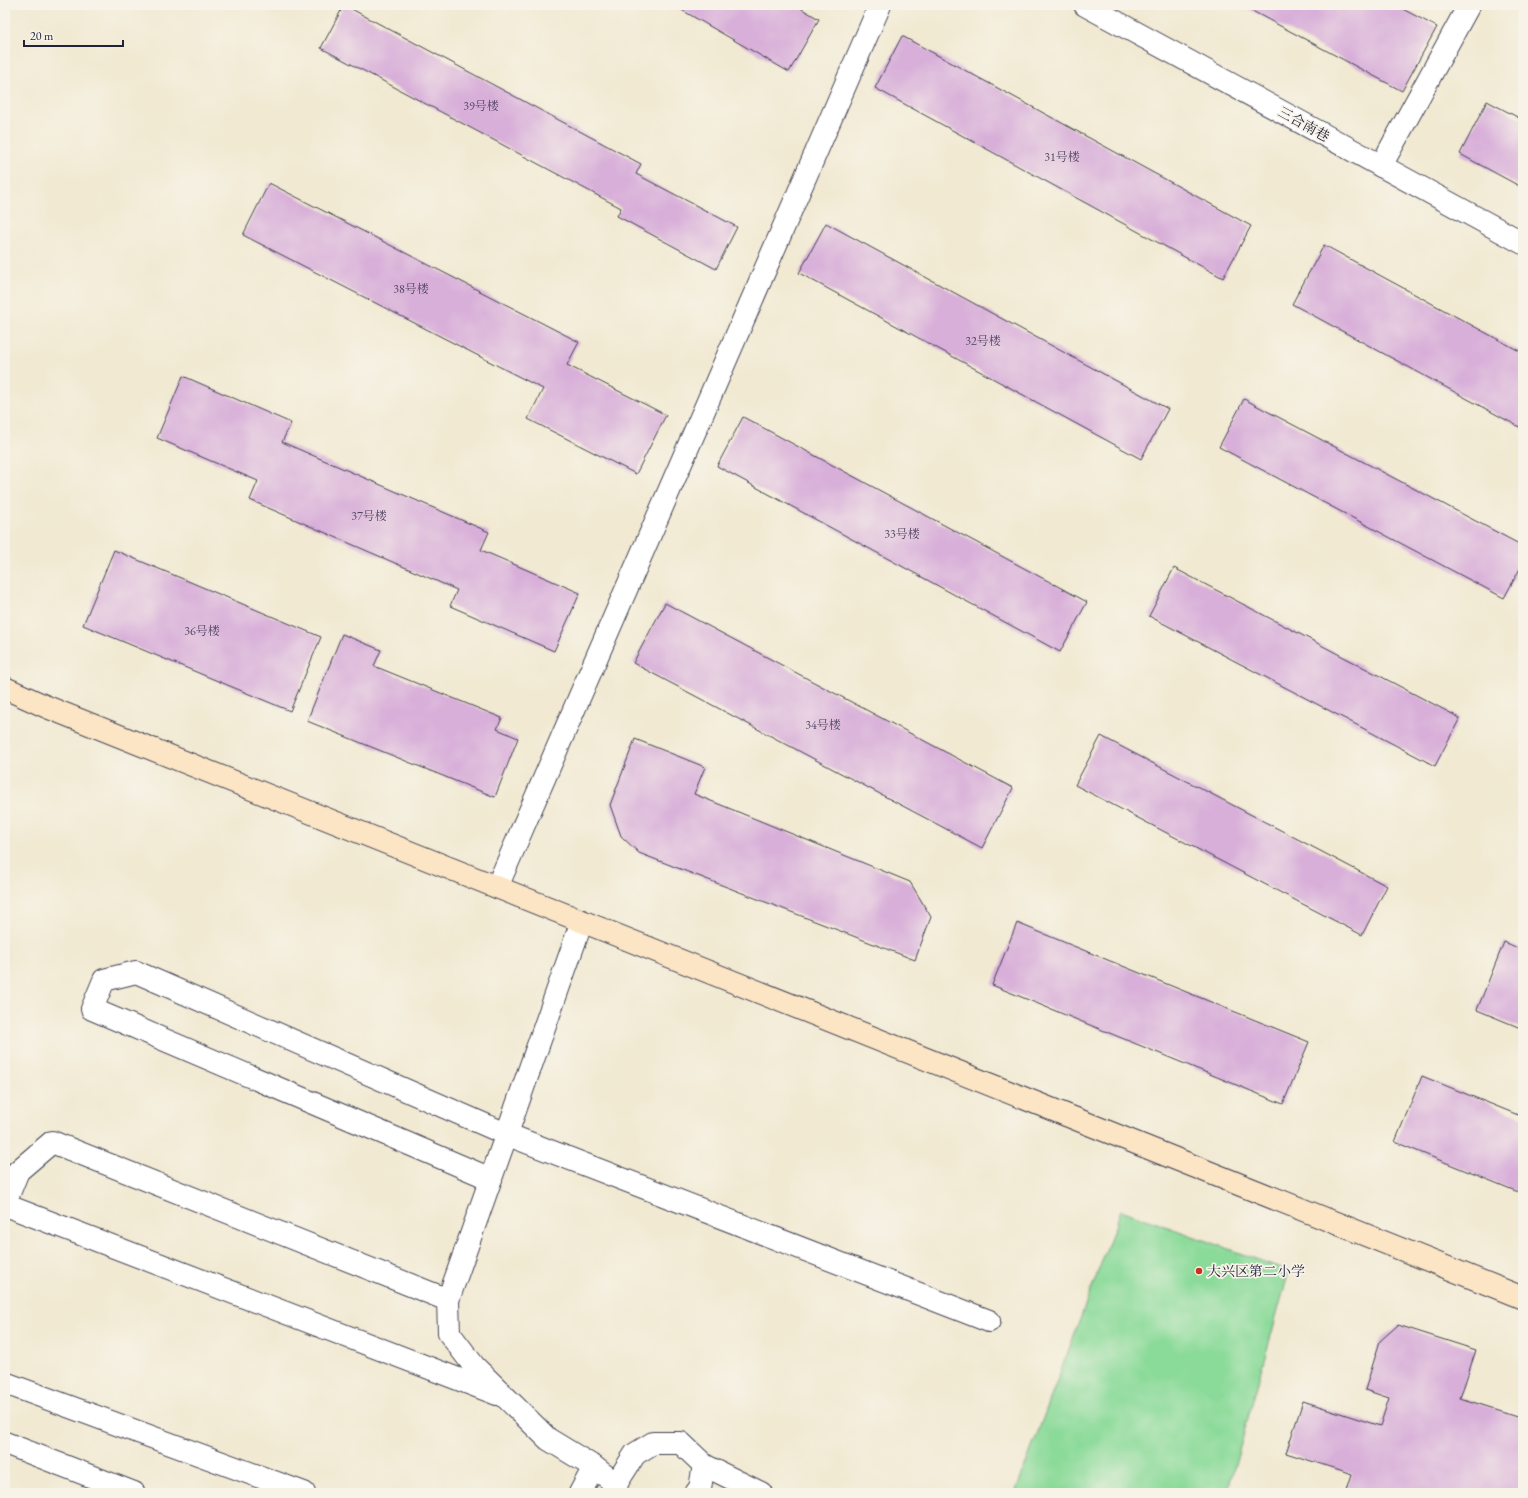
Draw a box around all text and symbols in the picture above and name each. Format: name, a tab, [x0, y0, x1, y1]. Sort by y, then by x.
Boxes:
scale bar	[24, 22, 123, 48]
text: 20 m	[30, 28, 54, 44]
house number: 39号楼	[463, 98, 499, 114]
street label: 三合南巷	[1275, 103, 1333, 145]
house number: 31号楼	[1044, 149, 1080, 165]
house number: 38号楼	[393, 281, 429, 297]
house number: 32号楼	[965, 333, 1001, 349]
house number: 37号楼	[351, 508, 387, 524]
house number: 33号楼	[884, 526, 920, 542]
house number: 36号楼	[184, 623, 220, 639]
house number: 34号楼	[805, 717, 841, 733]
place label: 大兴区第二小学	[1207, 1262, 1305, 1280]
marker: 大兴区第二小学	[1194, 1266, 1204, 1276]

